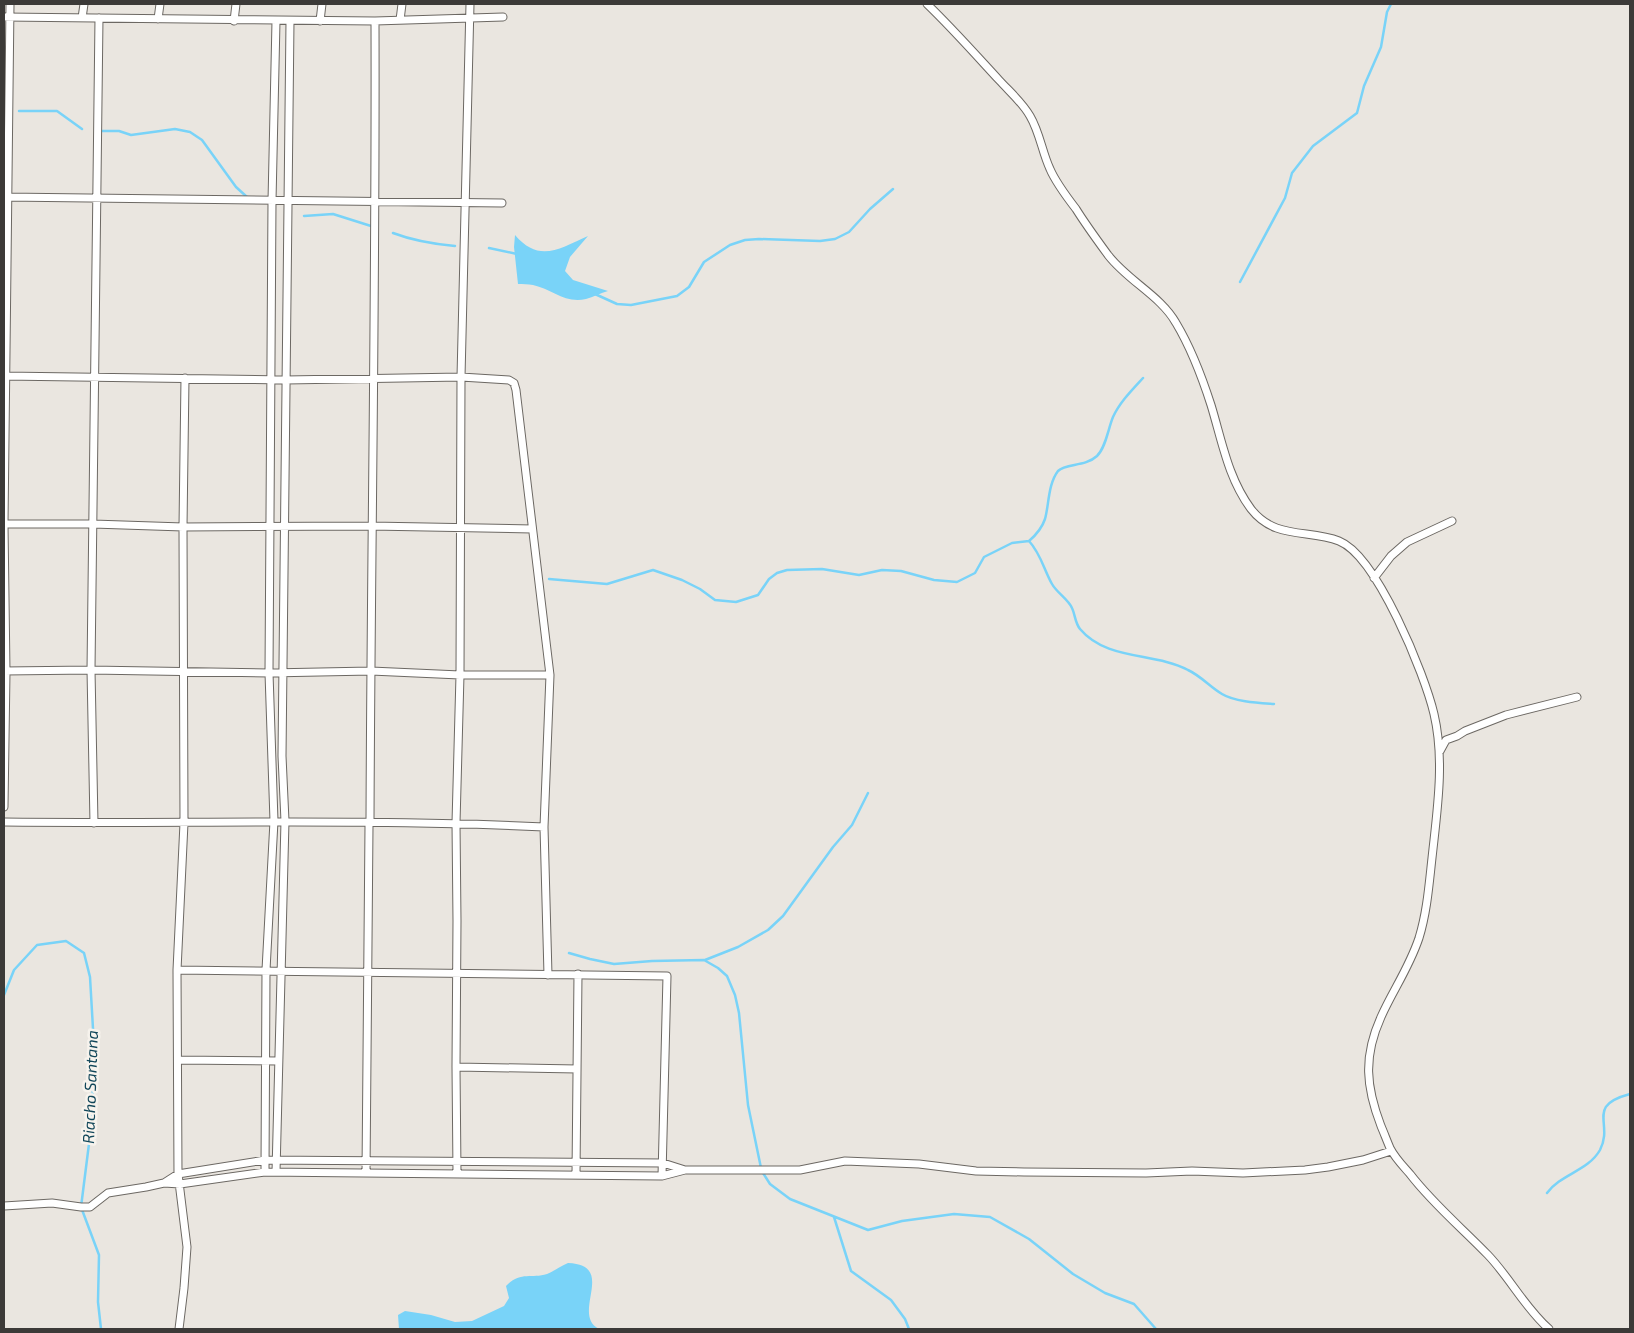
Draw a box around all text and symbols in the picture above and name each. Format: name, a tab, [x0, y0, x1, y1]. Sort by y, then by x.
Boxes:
water label: Riacho Santana	[78, 1030, 101, 1144]

